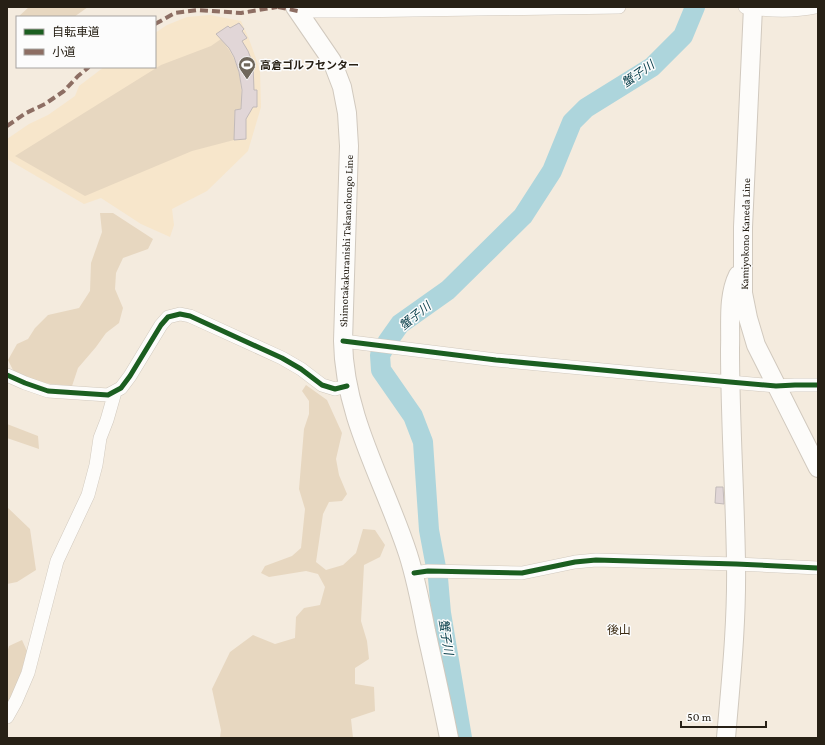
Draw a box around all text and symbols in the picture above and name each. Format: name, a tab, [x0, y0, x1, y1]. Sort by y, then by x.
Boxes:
legend	[16, 16, 156, 68]
text: 自転車道	[52, 25, 100, 39]
text: 小道	[52, 45, 76, 59]
sports icon: 高倉ゴルフセンター	[237, 55, 257, 80]
water label: 蟹子川	[619, 57, 658, 90]
place label: 高倉ゴルフセンター	[260, 59, 359, 71]
street label: Shimotakakuranishi Takanohongo Line	[337, 154, 356, 327]
street label: Kamiyokono Kaneda Line	[738, 178, 753, 290]
water label: 蟹子川	[397, 298, 435, 333]
water label: 蟹子川	[436, 618, 456, 658]
district label: 後山	[607, 623, 631, 637]
scale bar	[681, 703, 766, 729]
text: 50 m	[687, 710, 712, 724]

